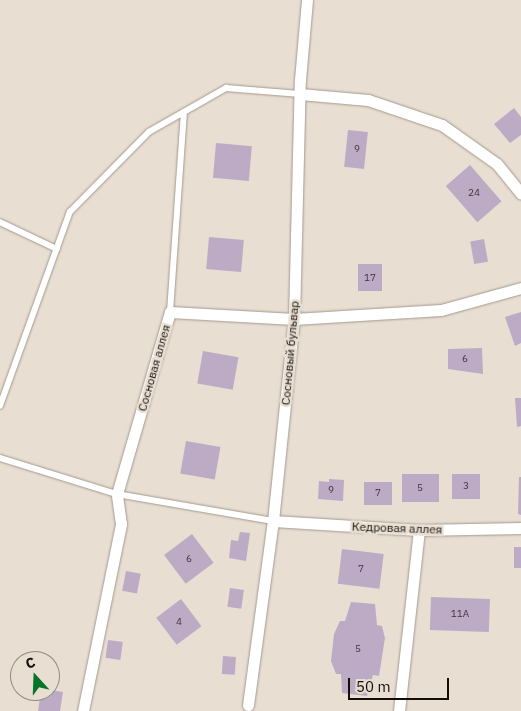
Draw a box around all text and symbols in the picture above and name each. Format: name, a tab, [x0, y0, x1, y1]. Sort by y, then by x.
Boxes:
house number: 9	[354, 143, 360, 155]
house number: 24	[468, 187, 480, 199]
house number: 17	[364, 272, 376, 284]
street label: Сосновый бульвар	[278, 300, 302, 406]
street label: Сосновая аллея	[135, 323, 173, 413]
house number: 6	[462, 353, 468, 365]
house number: 3	[463, 480, 469, 492]
house number: 5	[417, 482, 423, 494]
house number: 9	[328, 484, 334, 496]
house number: 7	[375, 487, 381, 499]
street label: Кедровая аллея	[352, 519, 442, 537]
house number: 6	[186, 553, 192, 565]
house number: 7	[358, 563, 364, 575]
house number: 11А	[451, 608, 469, 620]
house number: 4	[176, 616, 182, 628]
house number: 5	[355, 643, 361, 655]
north arrow	[10, 651, 60, 701]
text: С	[23, 653, 38, 673]
scale bar	[351, 668, 452, 700]
text: 50 m	[356, 677, 391, 696]

